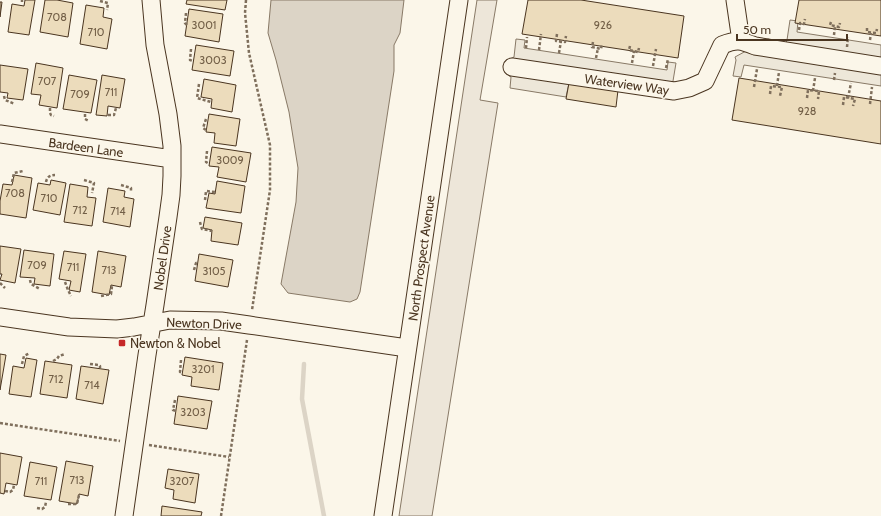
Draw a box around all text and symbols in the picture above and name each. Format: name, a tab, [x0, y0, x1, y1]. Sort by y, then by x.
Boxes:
house number: 708	[47, 10, 67, 24]
scale bar	[737, 16, 847, 42]
house number: 3001	[192, 18, 216, 32]
house number: 926	[594, 18, 612, 32]
text: 50 m	[743, 22, 771, 37]
house number: 710	[88, 25, 105, 39]
house number: 3003	[199, 53, 227, 67]
street label: Waterview Way	[584, 70, 671, 98]
house number: 707	[38, 74, 57, 88]
house number: 711	[105, 85, 117, 99]
house number: 709	[70, 87, 90, 101]
house number: 928	[798, 104, 816, 118]
street label: Bardeen Lane	[48, 134, 125, 160]
house number: 3009	[216, 153, 244, 167]
house number: 708	[5, 186, 25, 200]
house number: 710	[41, 191, 58, 205]
street label: North Prospect Avenue	[404, 194, 438, 322]
house number: 712	[73, 203, 88, 217]
house number: 714	[110, 204, 126, 218]
street label: Nobel Drive	[150, 224, 175, 291]
house number: 709	[27, 258, 47, 272]
house number: 711	[67, 260, 79, 274]
house number: 713	[101, 263, 117, 277]
house number: 3105	[202, 264, 226, 278]
street label: Newton Drive	[166, 314, 243, 332]
place label: Newton & Nobel	[130, 335, 221, 351]
marker: Newton & Nobel	[117, 338, 127, 348]
house number: 3201	[192, 362, 214, 376]
house number: 712	[49, 372, 64, 386]
house number: 714	[84, 378, 100, 392]
house number: 3203	[180, 405, 206, 419]
house number: 713	[69, 473, 85, 487]
house number: 711	[35, 474, 47, 488]
house number: 3207	[170, 474, 195, 488]

